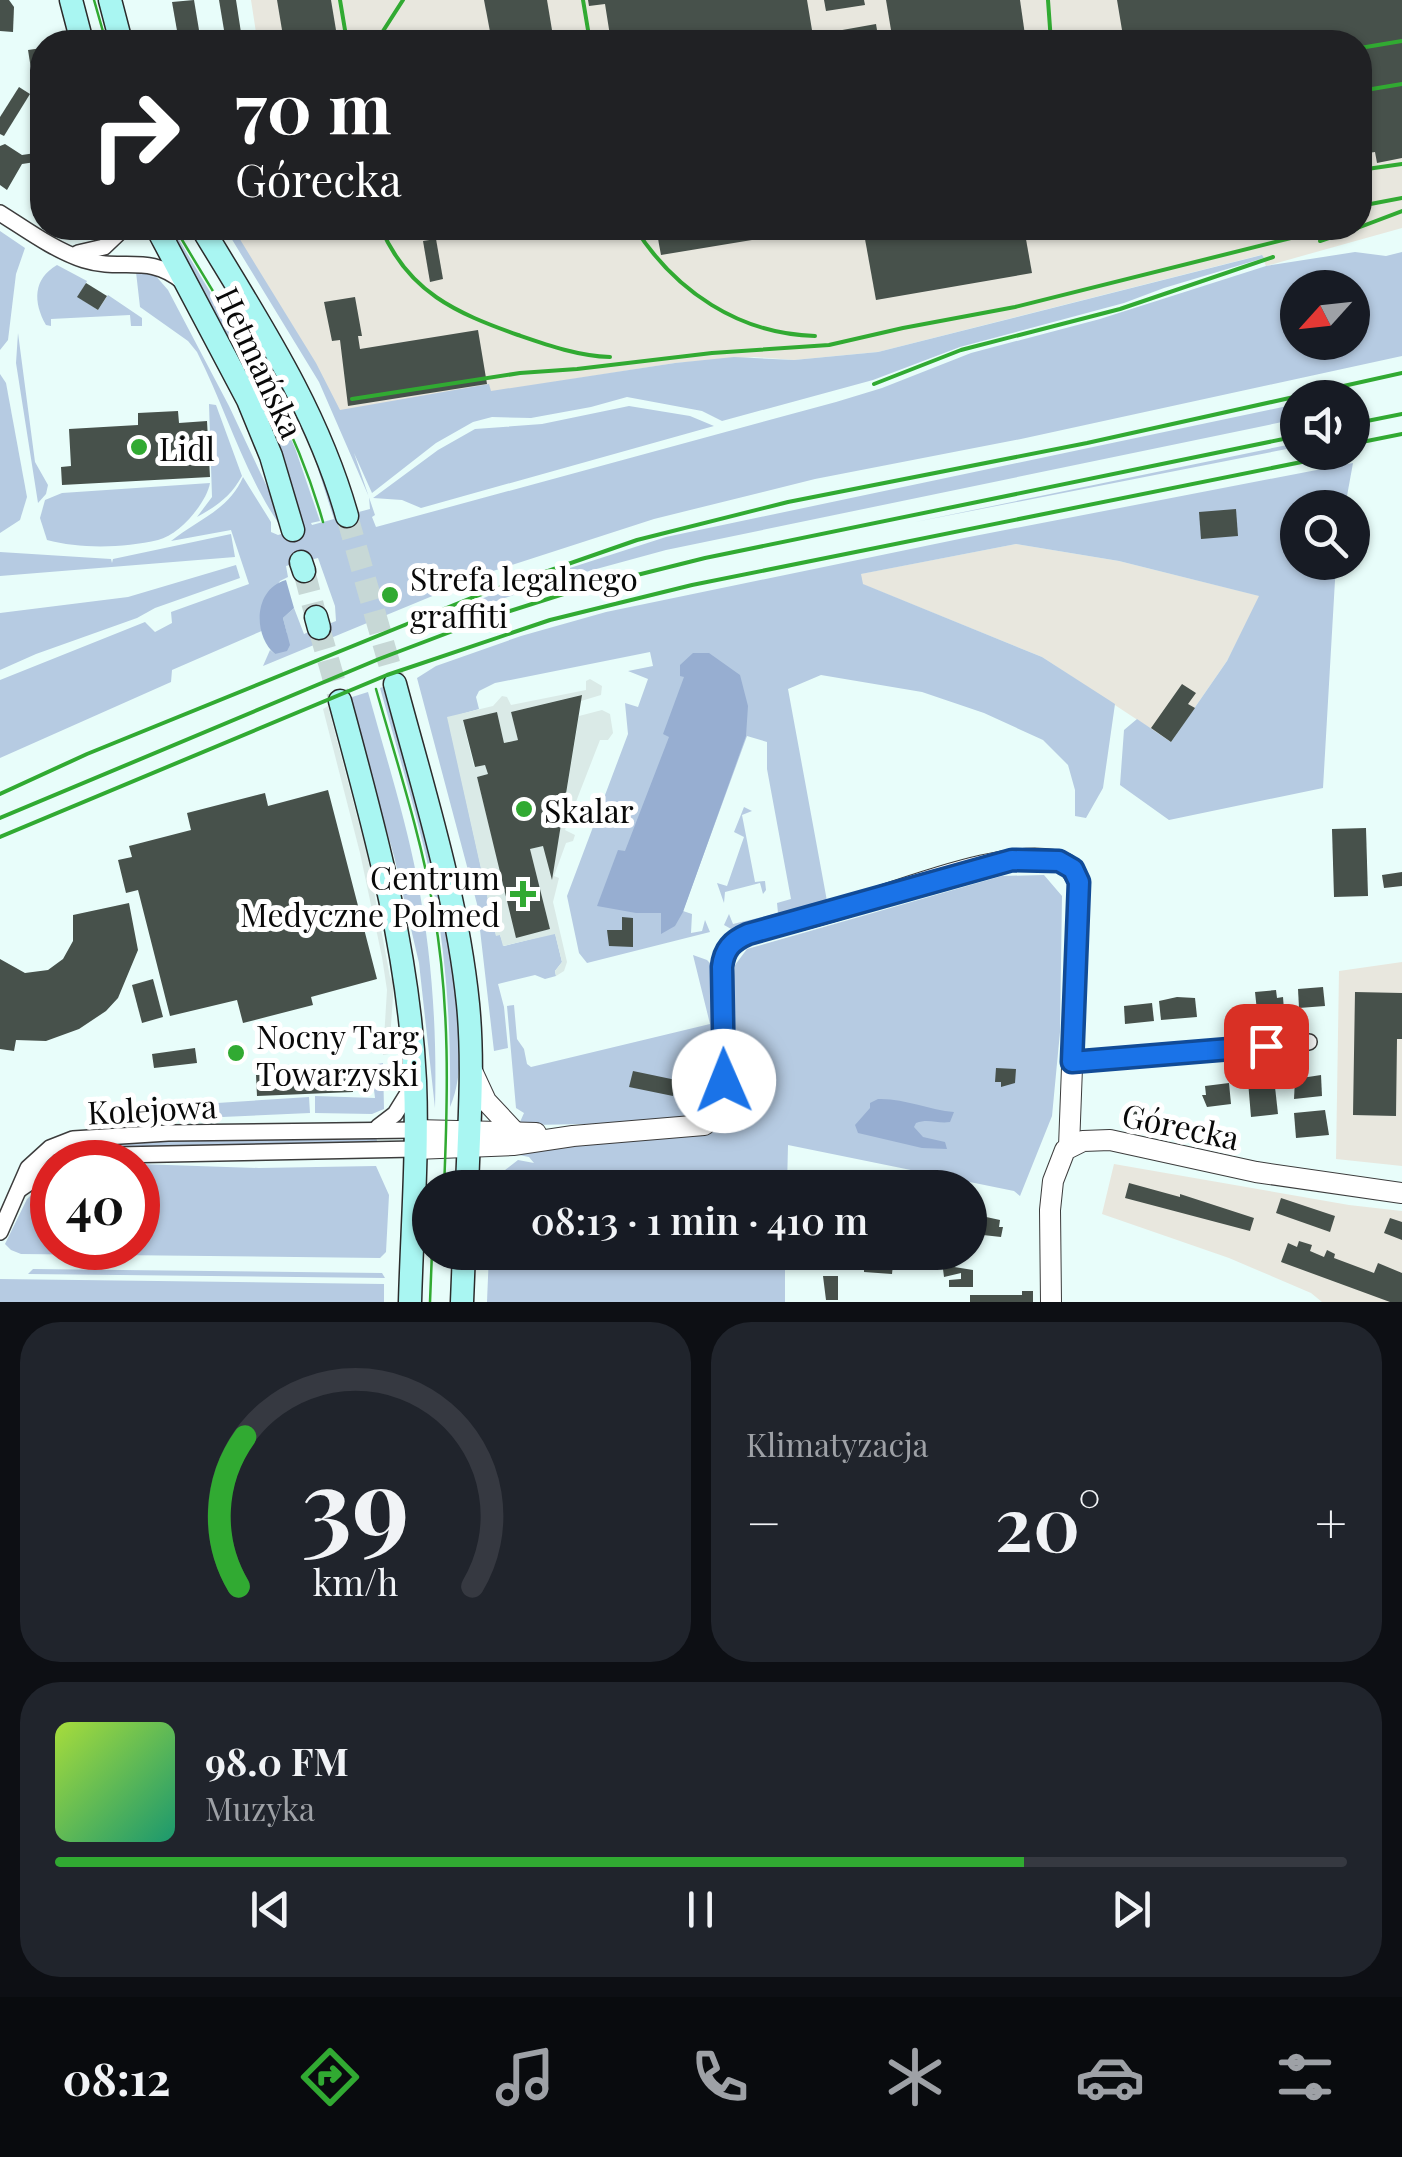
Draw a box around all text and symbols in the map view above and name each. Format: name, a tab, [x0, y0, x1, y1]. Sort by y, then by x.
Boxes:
text: 70 m	[235, 58, 392, 152]
icon: right	[70, 70, 200, 200]
text: Górecka	[235, 148, 402, 208]
north arrow	[1280, 270, 1370, 360]
map controls	[1280, 270, 1370, 580]
street label: Hetmańska	[207, 279, 315, 445]
button: sound	[1280, 380, 1370, 470]
place label: Lidl	[159, 426, 215, 469]
marker: Lidl	[128, 436, 150, 458]
button: search	[1280, 490, 1370, 580]
place label: Strefa legalnego graffiti	[410, 556, 638, 636]
marker: Strefa legalnego graffiti	[379, 584, 401, 606]
place label: Skalar	[544, 788, 634, 831]
marker: Skalar	[513, 798, 535, 820]
place label: Centrum Medyczne Polmed	[240, 855, 500, 935]
marker: Centrum Medyczne Polmed	[510, 881, 536, 907]
pin	[1224, 1004, 1309, 1089]
place label: Nocny Targ Towarzyski	[256, 1014, 419, 1094]
icon: arrive	[1239, 1019, 1294, 1074]
position arrow	[672, 1029, 776, 1133]
marker: Nocny Targ Towarzyski	[225, 1042, 247, 1064]
street label: Kolejowa	[86, 1083, 218, 1133]
street label: Górecka	[1119, 1092, 1244, 1158]
speed limit sign: 40	[30, 1140, 160, 1270]
text: 08:13 · 1 min · 410 m	[531, 1194, 868, 1245]
text: Klimatyzacja	[746, 1422, 929, 1465]
text: 39	[301, 1431, 410, 1570]
text: 20°	[995, 1471, 1101, 1571]
text: −	[746, 1484, 782, 1558]
text: +	[1315, 1484, 1347, 1558]
text: km/h	[313, 1557, 398, 1605]
text: 98.0 FM	[205, 1735, 349, 1786]
text: Muzyka	[205, 1786, 315, 1829]
icon: previous	[243, 1882, 298, 1937]
icon: pause	[673, 1882, 728, 1937]
icon: next	[1104, 1882, 1159, 1937]
icon: directions	[295, 2042, 365, 2112]
icon: music	[490, 2042, 560, 2112]
icon: phone	[685, 2042, 755, 2112]
icon: climate	[880, 2042, 950, 2112]
icon: car	[1075, 2042, 1145, 2112]
icon: filters	[1270, 2042, 1340, 2112]
text: 08:12	[62, 2047, 171, 2107]

